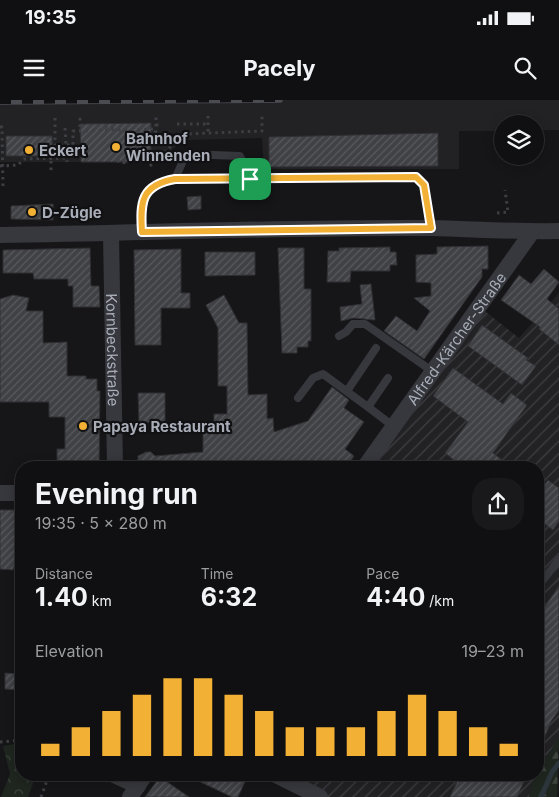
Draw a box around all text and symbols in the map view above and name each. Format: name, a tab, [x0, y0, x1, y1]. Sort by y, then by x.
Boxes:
text: 19:35	[25, 6, 76, 29]
icon: menu	[20, 54, 48, 82]
icon: search	[511, 54, 539, 82]
text: Pacely	[243, 55, 316, 81]
map controls	[494, 115, 544, 165]
button: layers	[494, 115, 544, 165]
place label: Bahnhof Winnenden	[126, 129, 210, 165]
place label: Eckert	[39, 141, 87, 160]
marker: Bahnhof Winnenden	[110, 141, 122, 153]
marker: Eckert	[23, 144, 35, 156]
pin	[229, 158, 271, 200]
icon: arrive	[236, 165, 264, 193]
place label: D-Zügle	[42, 203, 102, 222]
marker: D-Zügle	[26, 206, 38, 218]
street label: Alfred-Kärcher-Straße	[402, 268, 510, 409]
street label: Kornbeckstraße	[103, 293, 123, 407]
place label: Papaya Restaurant	[93, 417, 231, 436]
marker: Papaya Restaurant	[77, 420, 89, 432]
text: Evening run	[35, 477, 198, 511]
button: share	[472, 478, 524, 530]
text: 19:35 · 5 × 280 m	[35, 513, 167, 533]
text: Distance	[35, 565, 93, 582]
text: Time	[201, 565, 234, 582]
text: Pace	[366, 565, 399, 582]
text: 1.40	[35, 582, 88, 612]
text: 6:32	[201, 582, 257, 612]
text: 4:40	[366, 582, 425, 612]
text: km	[88, 592, 112, 609]
text: /km	[425, 592, 454, 609]
text: Elevation	[35, 641, 104, 661]
text: 19–23 m	[461, 641, 524, 661]

